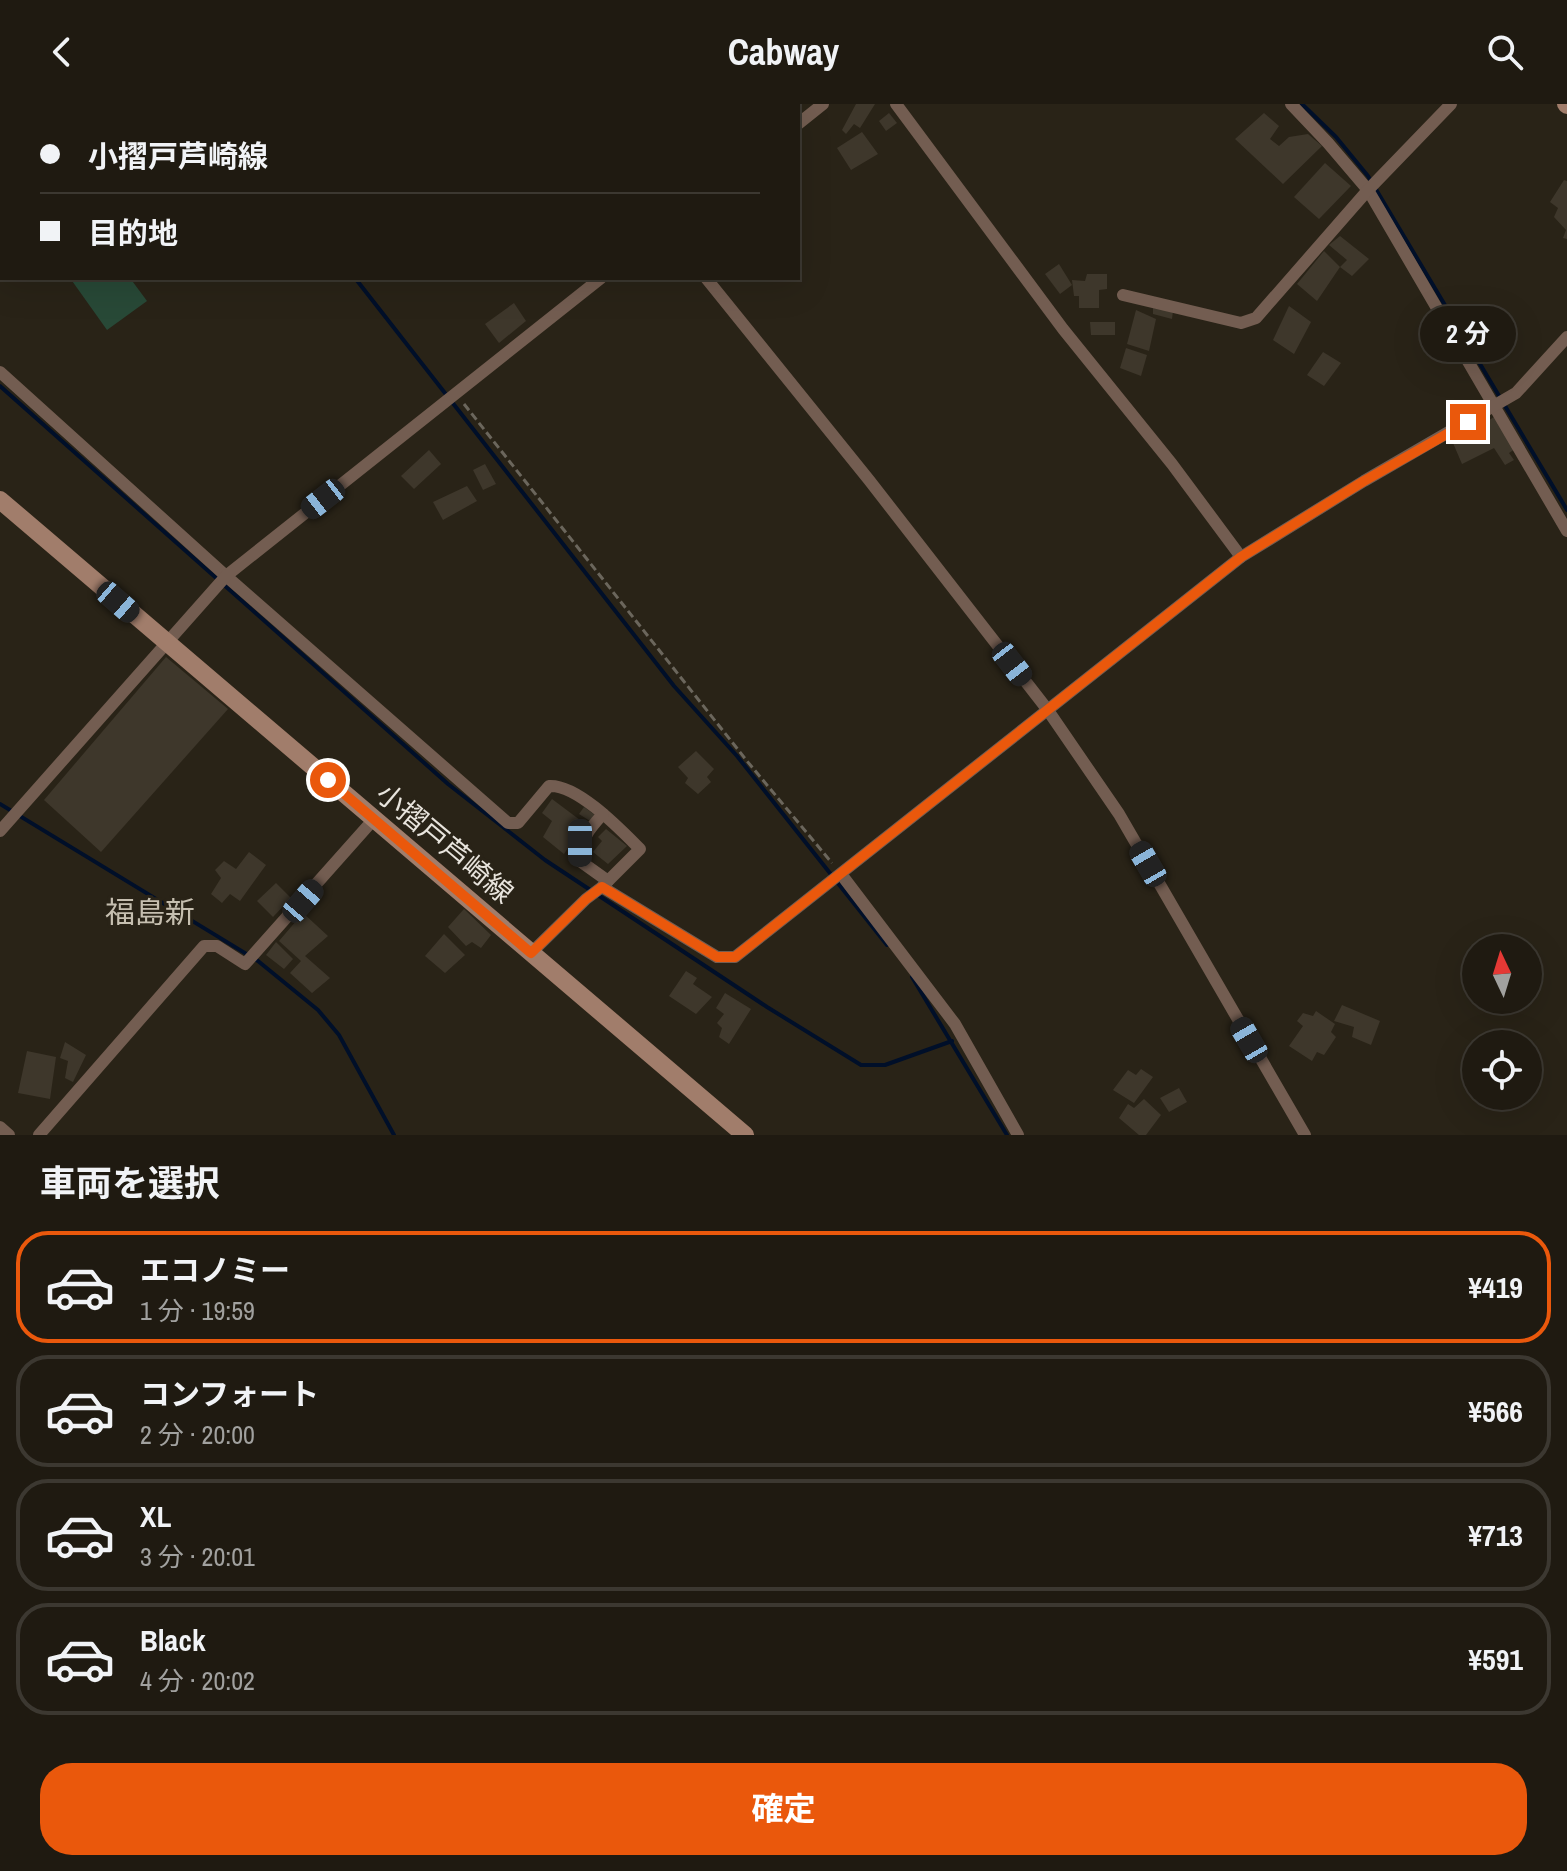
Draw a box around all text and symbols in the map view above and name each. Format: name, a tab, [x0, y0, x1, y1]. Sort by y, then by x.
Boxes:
text: Cabway	[728, 28, 839, 76]
icon: back	[40, 30, 84, 74]
icon: search	[1483, 30, 1527, 74]
text: 小摺戸芦崎線	[88, 136, 268, 176]
text: 目的地	[88, 213, 178, 253]
callout: 2 分	[1420, 306, 1516, 362]
text: 2 分	[1446, 316, 1490, 351]
route end	[1450, 404, 1486, 440]
car	[297, 475, 349, 523]
car	[92, 577, 144, 627]
car	[988, 638, 1036, 690]
route start	[310, 762, 346, 798]
street label: 小摺戸芦崎線	[368, 774, 522, 912]
car	[568, 819, 592, 867]
car	[1126, 837, 1170, 891]
car	[278, 875, 328, 927]
district label: 福島新	[105, 892, 195, 932]
north arrow	[1462, 934, 1542, 1014]
map controls	[1462, 934, 1542, 1110]
car	[1227, 1013, 1271, 1067]
button: locate	[1462, 1030, 1542, 1110]
text: 車両を選択	[40, 1159, 220, 1207]
text: エコノミー	[140, 1250, 290, 1290]
icon: car	[44, 1251, 116, 1323]
text: ¥419	[1468, 1267, 1523, 1307]
text: 1 分 · 19:59	[140, 1293, 255, 1328]
text: コンフォート	[140, 1374, 319, 1414]
icon: car	[44, 1375, 116, 1447]
text: ¥566	[1468, 1391, 1523, 1431]
text: 2 分 · 20:00	[140, 1417, 255, 1452]
text: XL	[140, 1496, 171, 1536]
icon: car	[44, 1499, 116, 1571]
text: ¥713	[1468, 1515, 1523, 1555]
text: 3 分 · 20:01	[140, 1539, 255, 1574]
text: Black	[140, 1620, 206, 1660]
icon: car	[44, 1623, 116, 1695]
text: ¥591	[1468, 1639, 1523, 1679]
text: 4 分 · 20:02	[140, 1663, 255, 1698]
button: 確定	[40, 1763, 1527, 1855]

